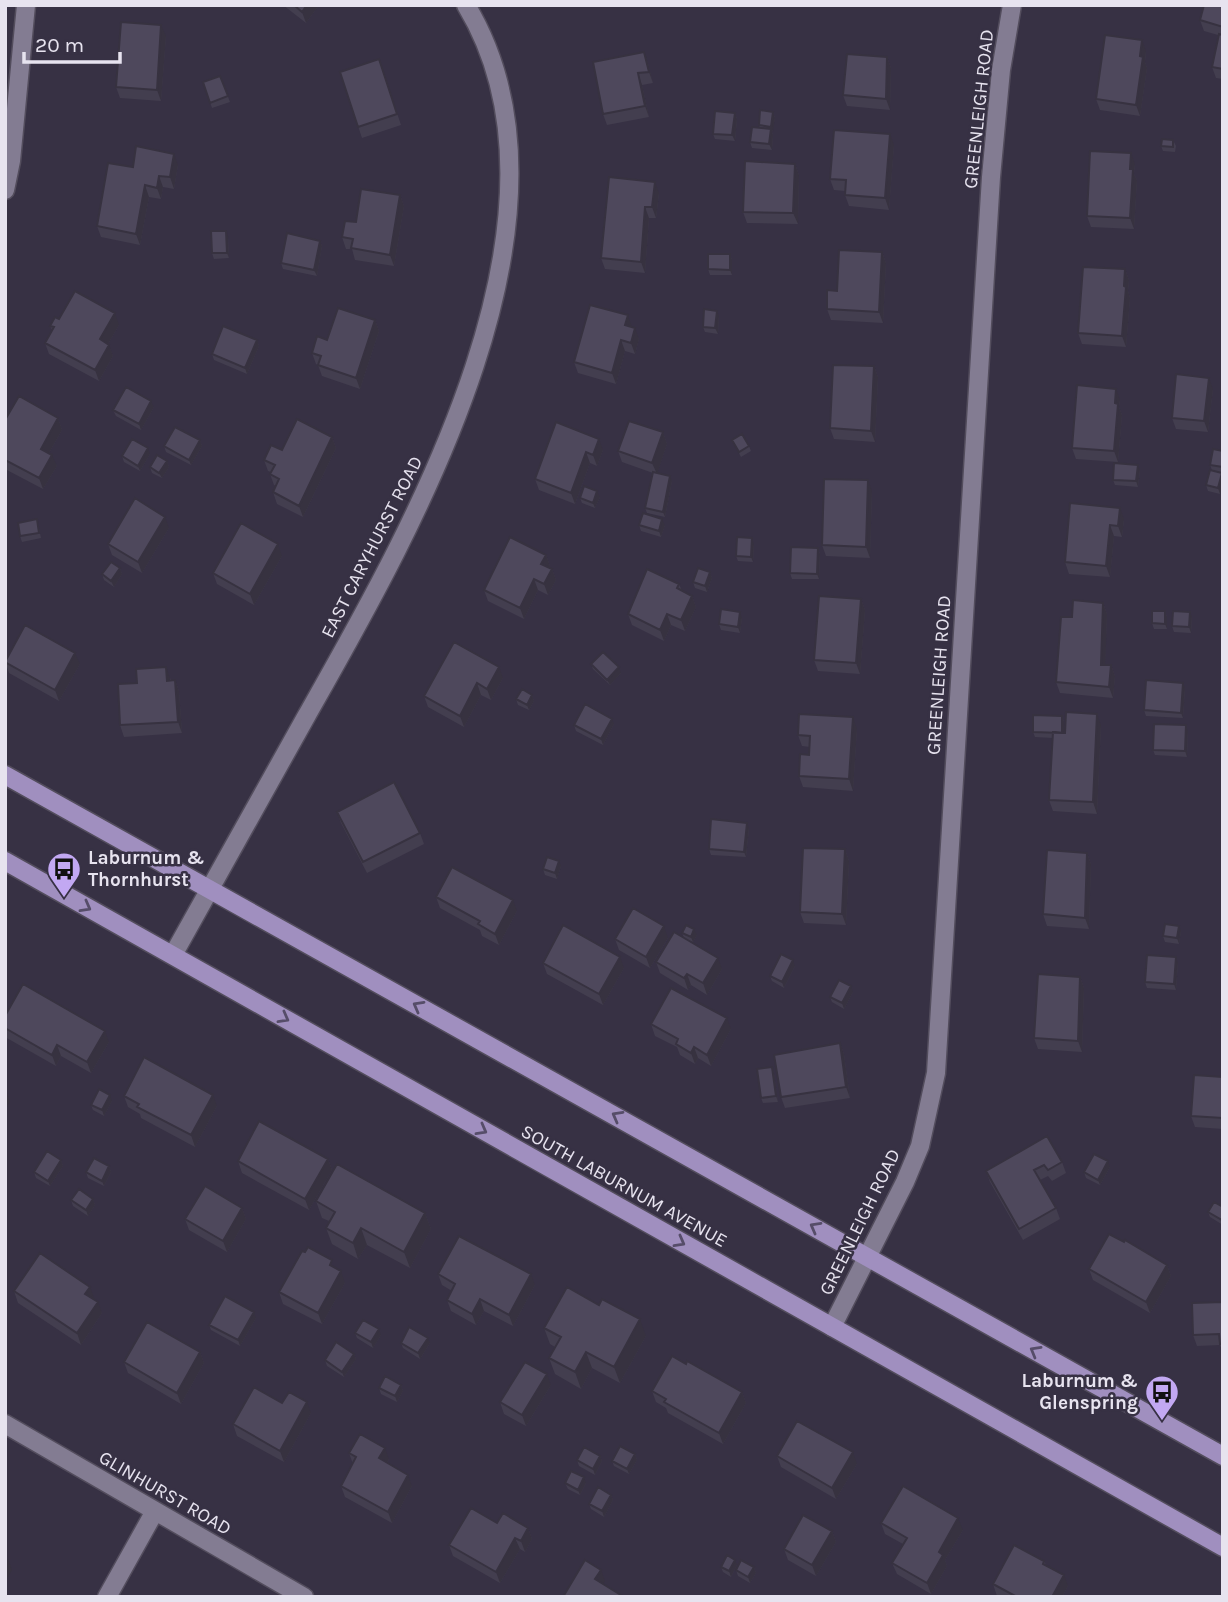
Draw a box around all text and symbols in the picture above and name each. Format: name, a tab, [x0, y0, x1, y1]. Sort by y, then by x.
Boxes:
scale bar	[24, 21, 121, 65]
street label: GREENLEIGH ROAD	[960, 28, 998, 190]
text: 20 m	[35, 33, 84, 57]
street label: EAST CARYHURST ROAD	[317, 452, 427, 642]
street label: GREENLEIGH ROAD	[922, 594, 956, 756]
place label: Laburnum & Thornhurst	[88, 847, 204, 891]
bus stop icon: Laburnum & Thornhurst	[45, 850, 83, 899]
one-way arrow	[79, 899, 91, 912]
one-way arrow	[413, 1001, 425, 1014]
one-way arrow	[277, 1010, 290, 1023]
one-way arrow	[611, 1111, 624, 1124]
street label: SOUTH LABURNUM AVENUE	[517, 1120, 731, 1252]
one-way arrow	[475, 1122, 488, 1135]
street label: GREENLEIGH ROAD	[815, 1145, 905, 1299]
one-way arrow	[810, 1222, 823, 1235]
one-way arrow	[673, 1234, 686, 1247]
one-way arrow	[1029, 1346, 1042, 1359]
place label: Laburnum & Glenspring	[1022, 1370, 1138, 1414]
bus stop icon: Laburnum & Glenspring	[1143, 1373, 1181, 1422]
street label: GLINHURST ROAD	[95, 1446, 235, 1540]

